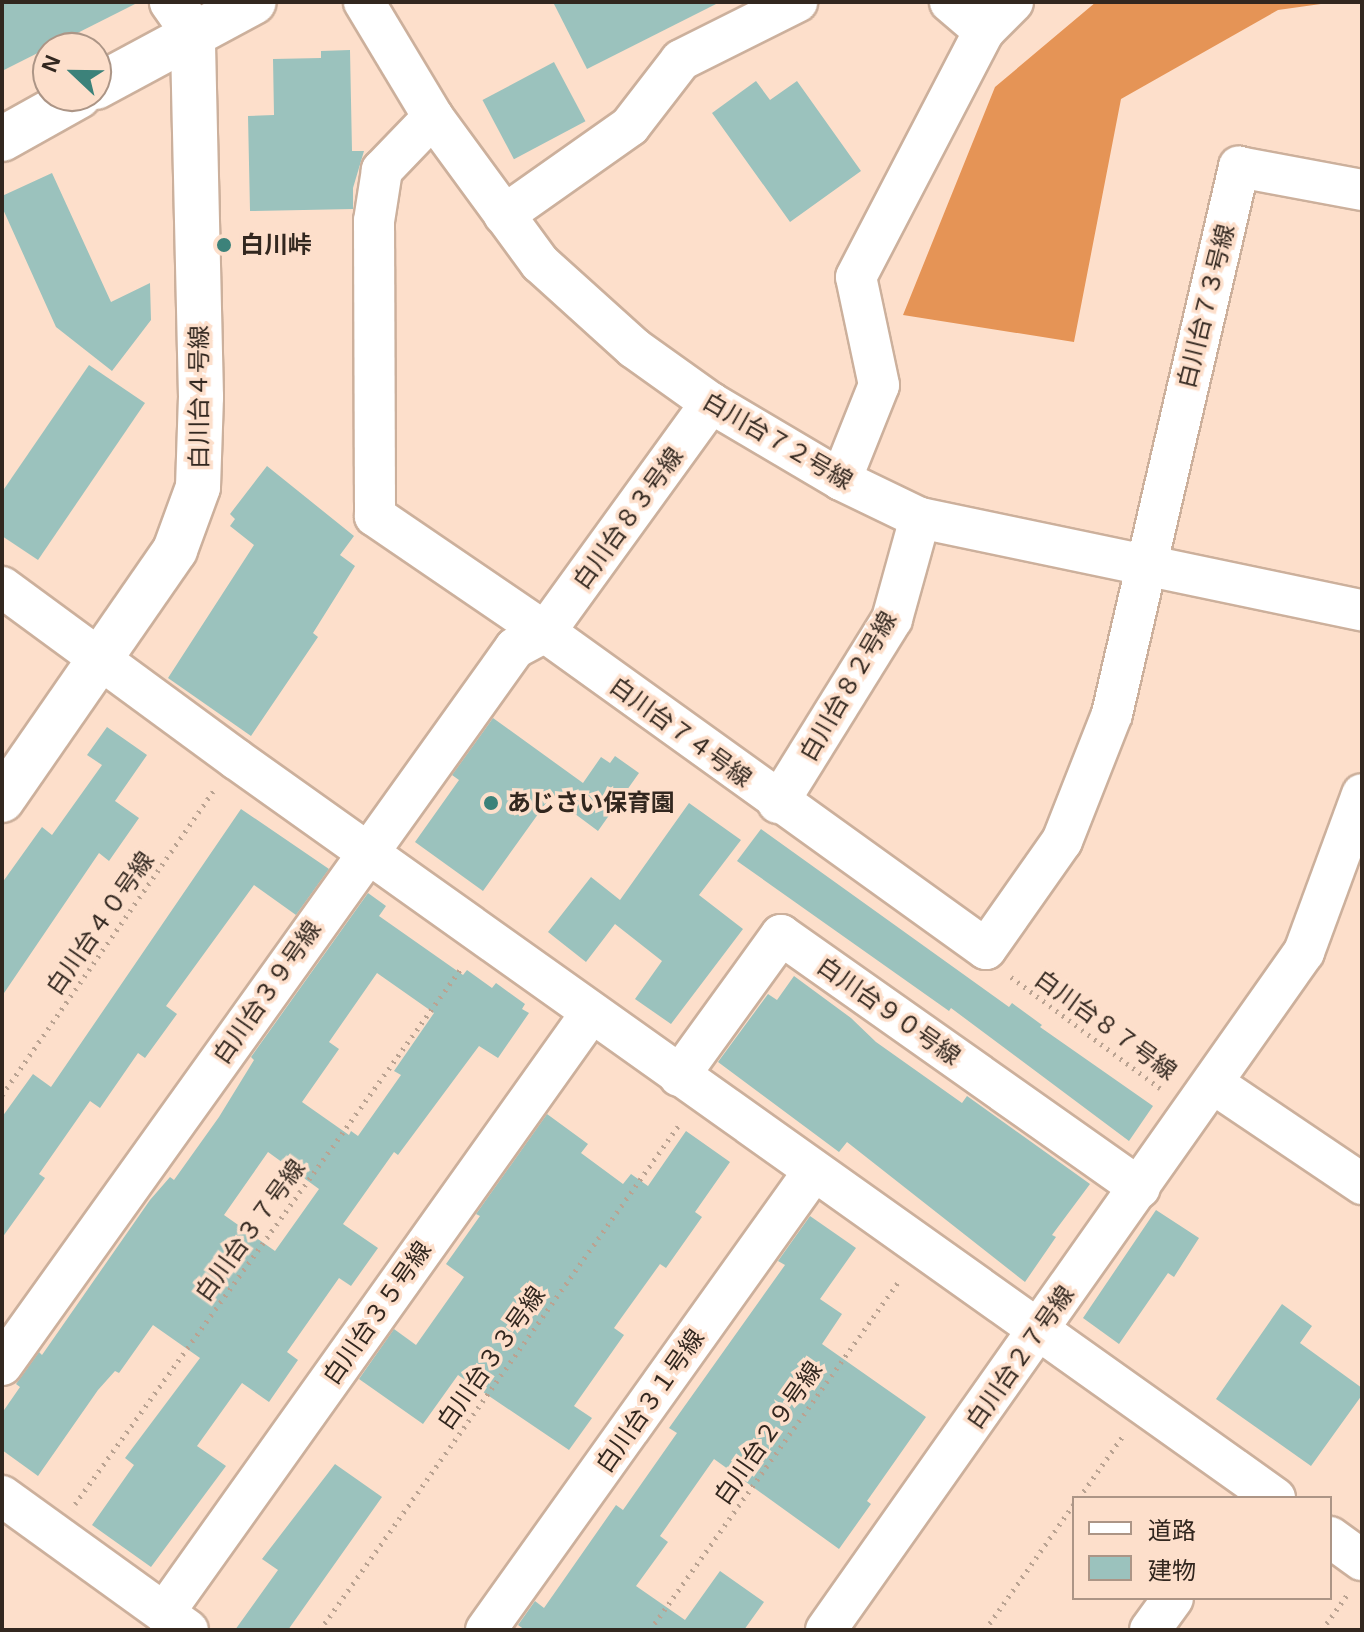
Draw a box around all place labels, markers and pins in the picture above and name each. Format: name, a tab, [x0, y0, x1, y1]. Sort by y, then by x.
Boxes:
place label: 白川峠	[240, 231, 312, 259]
marker: 白川峠	[215, 236, 233, 254]
place label: あじさい保育園	[507, 789, 675, 817]
marker: あじさい保育園	[482, 794, 500, 812]

